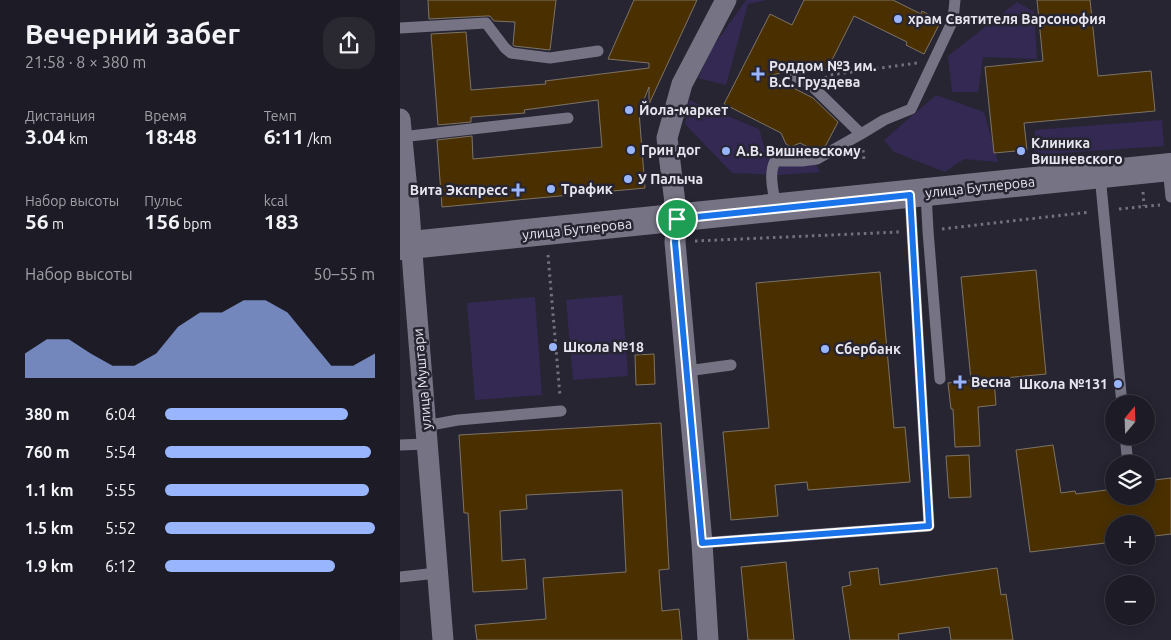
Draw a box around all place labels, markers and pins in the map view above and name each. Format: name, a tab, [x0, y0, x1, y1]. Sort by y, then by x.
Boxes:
place label: храм Святителя Варсонофия	[908, 11, 1106, 27]
marker: храм Святителя Варсонофия	[892, 13, 904, 25]
place label: Роддом №3 им. В.С. Груздева	[769, 58, 876, 90]
marker: Роддом №3 им. В.С. Груздева	[751, 67, 765, 81]
place label: Йола-маркет	[639, 100, 728, 118]
marker: Йола-маркет	[623, 104, 635, 116]
place label: Клиника Вишневского	[1031, 135, 1123, 167]
place label: Грин дог	[641, 142, 701, 158]
place label: А.В. Вишневскому	[736, 143, 861, 159]
marker: Грин дог	[625, 144, 637, 156]
marker: А.В. Вишневскому	[720, 145, 732, 157]
marker: Клиника Вишневского	[1015, 145, 1027, 157]
place label: У Палыча	[638, 171, 703, 187]
marker: У Палыча	[622, 173, 634, 185]
place label: Трафик	[561, 181, 613, 197]
place label: Вита Экспресс	[410, 182, 508, 198]
marker: Трафик	[545, 183, 557, 195]
marker: Вита Экспресс	[512, 184, 524, 196]
pin	[656, 198, 698, 240]
place label: Школа №18	[563, 339, 644, 355]
marker: Школа №18	[547, 341, 559, 353]
place label: Сбербанк	[835, 341, 901, 357]
marker: Сбербанк	[819, 343, 831, 355]
place label: Весна	[971, 374, 1011, 390]
marker: Весна	[953, 375, 967, 389]
place label: Школа №131	[1019, 376, 1108, 392]
marker: Школа №131	[1112, 378, 1124, 390]

